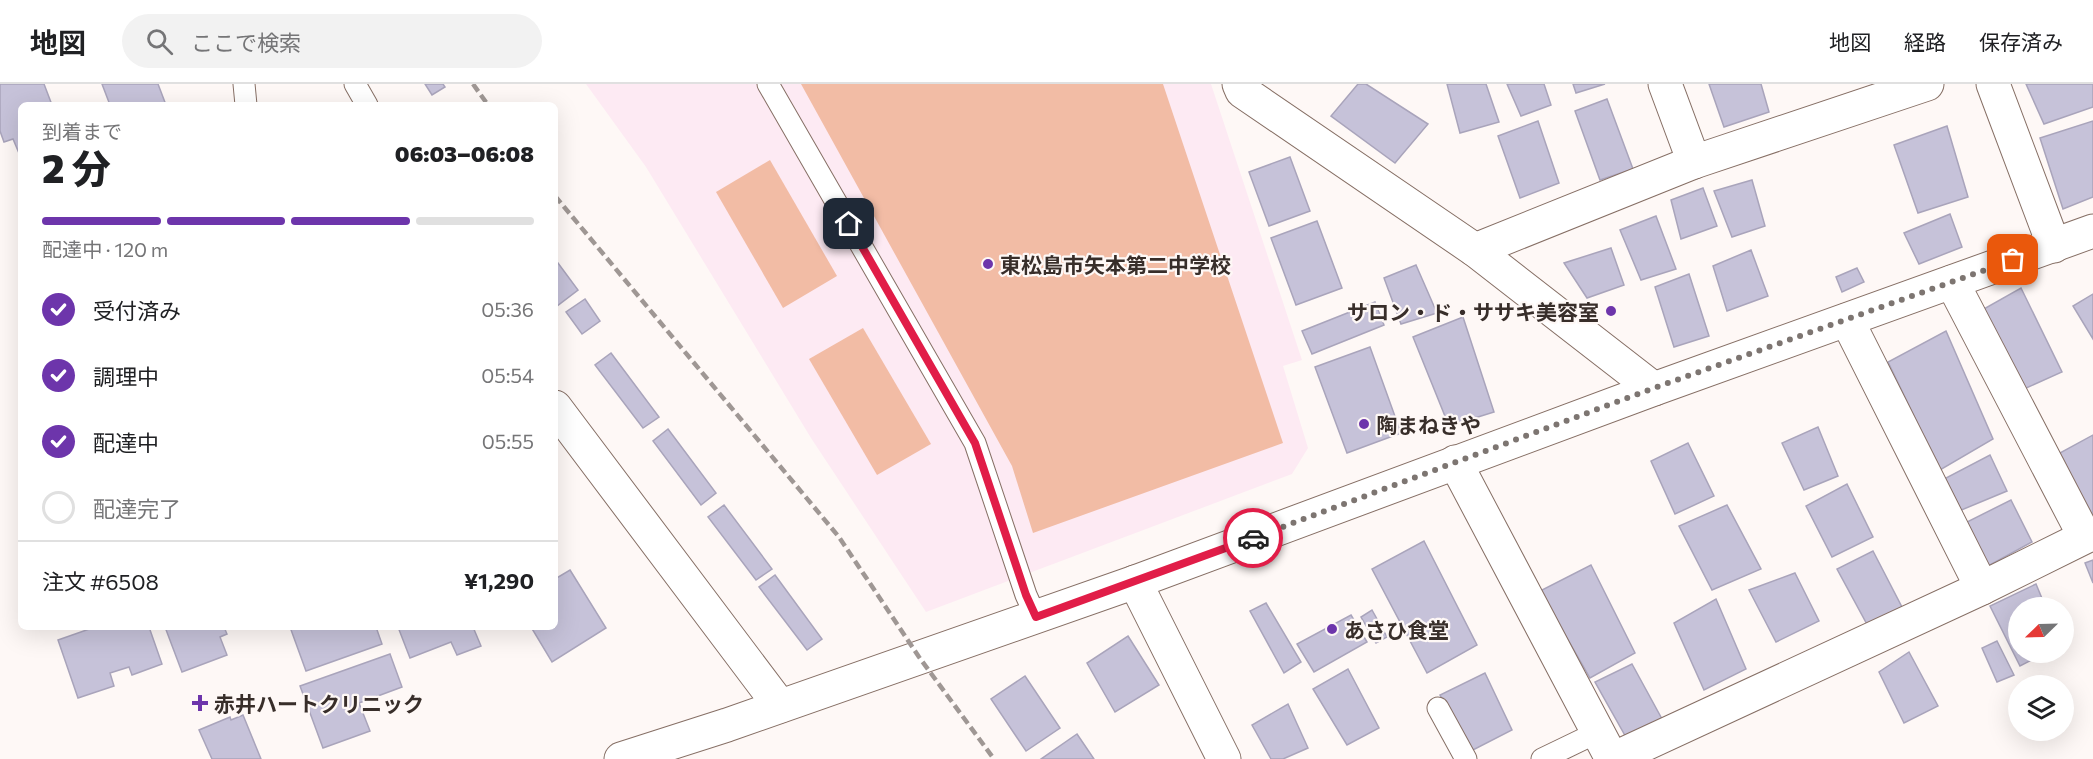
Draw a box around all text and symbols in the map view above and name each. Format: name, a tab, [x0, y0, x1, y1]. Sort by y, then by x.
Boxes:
search box	[122, 14, 542, 68]
text: 地図	[30, 25, 86, 59]
icon: search	[143, 25, 176, 58]
text: ここで検索	[191, 29, 301, 56]
text: 地図	[1829, 29, 1871, 54]
text: 経路	[1904, 29, 1946, 54]
text: 保存済み	[1979, 29, 2063, 54]
text: 到着まで	[42, 119, 122, 143]
text: 06:03–06:08	[395, 140, 534, 167]
text: 2 分	[42, 143, 111, 191]
pin	[823, 198, 874, 249]
icon: home	[832, 207, 865, 240]
pin	[1987, 234, 2038, 285]
text: 配達中 · 120 m	[42, 237, 168, 261]
icon: bag	[1996, 243, 2029, 276]
place label: 東松島市矢本第二中学校	[1000, 252, 1231, 277]
marker: 東松島市矢本第二中学校	[981, 257, 995, 271]
icon: check	[42, 293, 75, 326]
text: 受付済み	[93, 297, 181, 324]
text: 05:36	[481, 297, 534, 321]
place label: サロン・ド・ササキ美容室	[1347, 299, 1599, 324]
marker: サロン・ド・ササキ美容室	[1604, 304, 1618, 318]
icon: check	[42, 359, 75, 392]
text: 調理中	[93, 363, 159, 390]
text: 05:54	[481, 363, 534, 387]
place label: 陶まねきや	[1376, 412, 1481, 437]
marker: 陶まねきや	[1357, 417, 1371, 431]
icon: check	[42, 425, 75, 458]
text: 配達中	[93, 429, 159, 456]
text: 05:55	[482, 429, 534, 453]
text: 配達完了	[93, 495, 181, 522]
courier	[1223, 508, 1283, 568]
icon: car	[1237, 522, 1270, 555]
text: ¥1,290	[464, 567, 534, 594]
text: 注文 #6508	[42, 568, 159, 595]
north arrow	[2008, 597, 2074, 663]
map controls	[2008, 597, 2074, 741]
place label: あさひ食堂	[1344, 617, 1449, 642]
marker: あさひ食堂	[1325, 622, 1339, 636]
button: layers	[2008, 675, 2074, 741]
place label: 赤井ハートクリニック	[214, 691, 424, 716]
marker: 赤井ハートクリニック	[191, 694, 209, 712]

